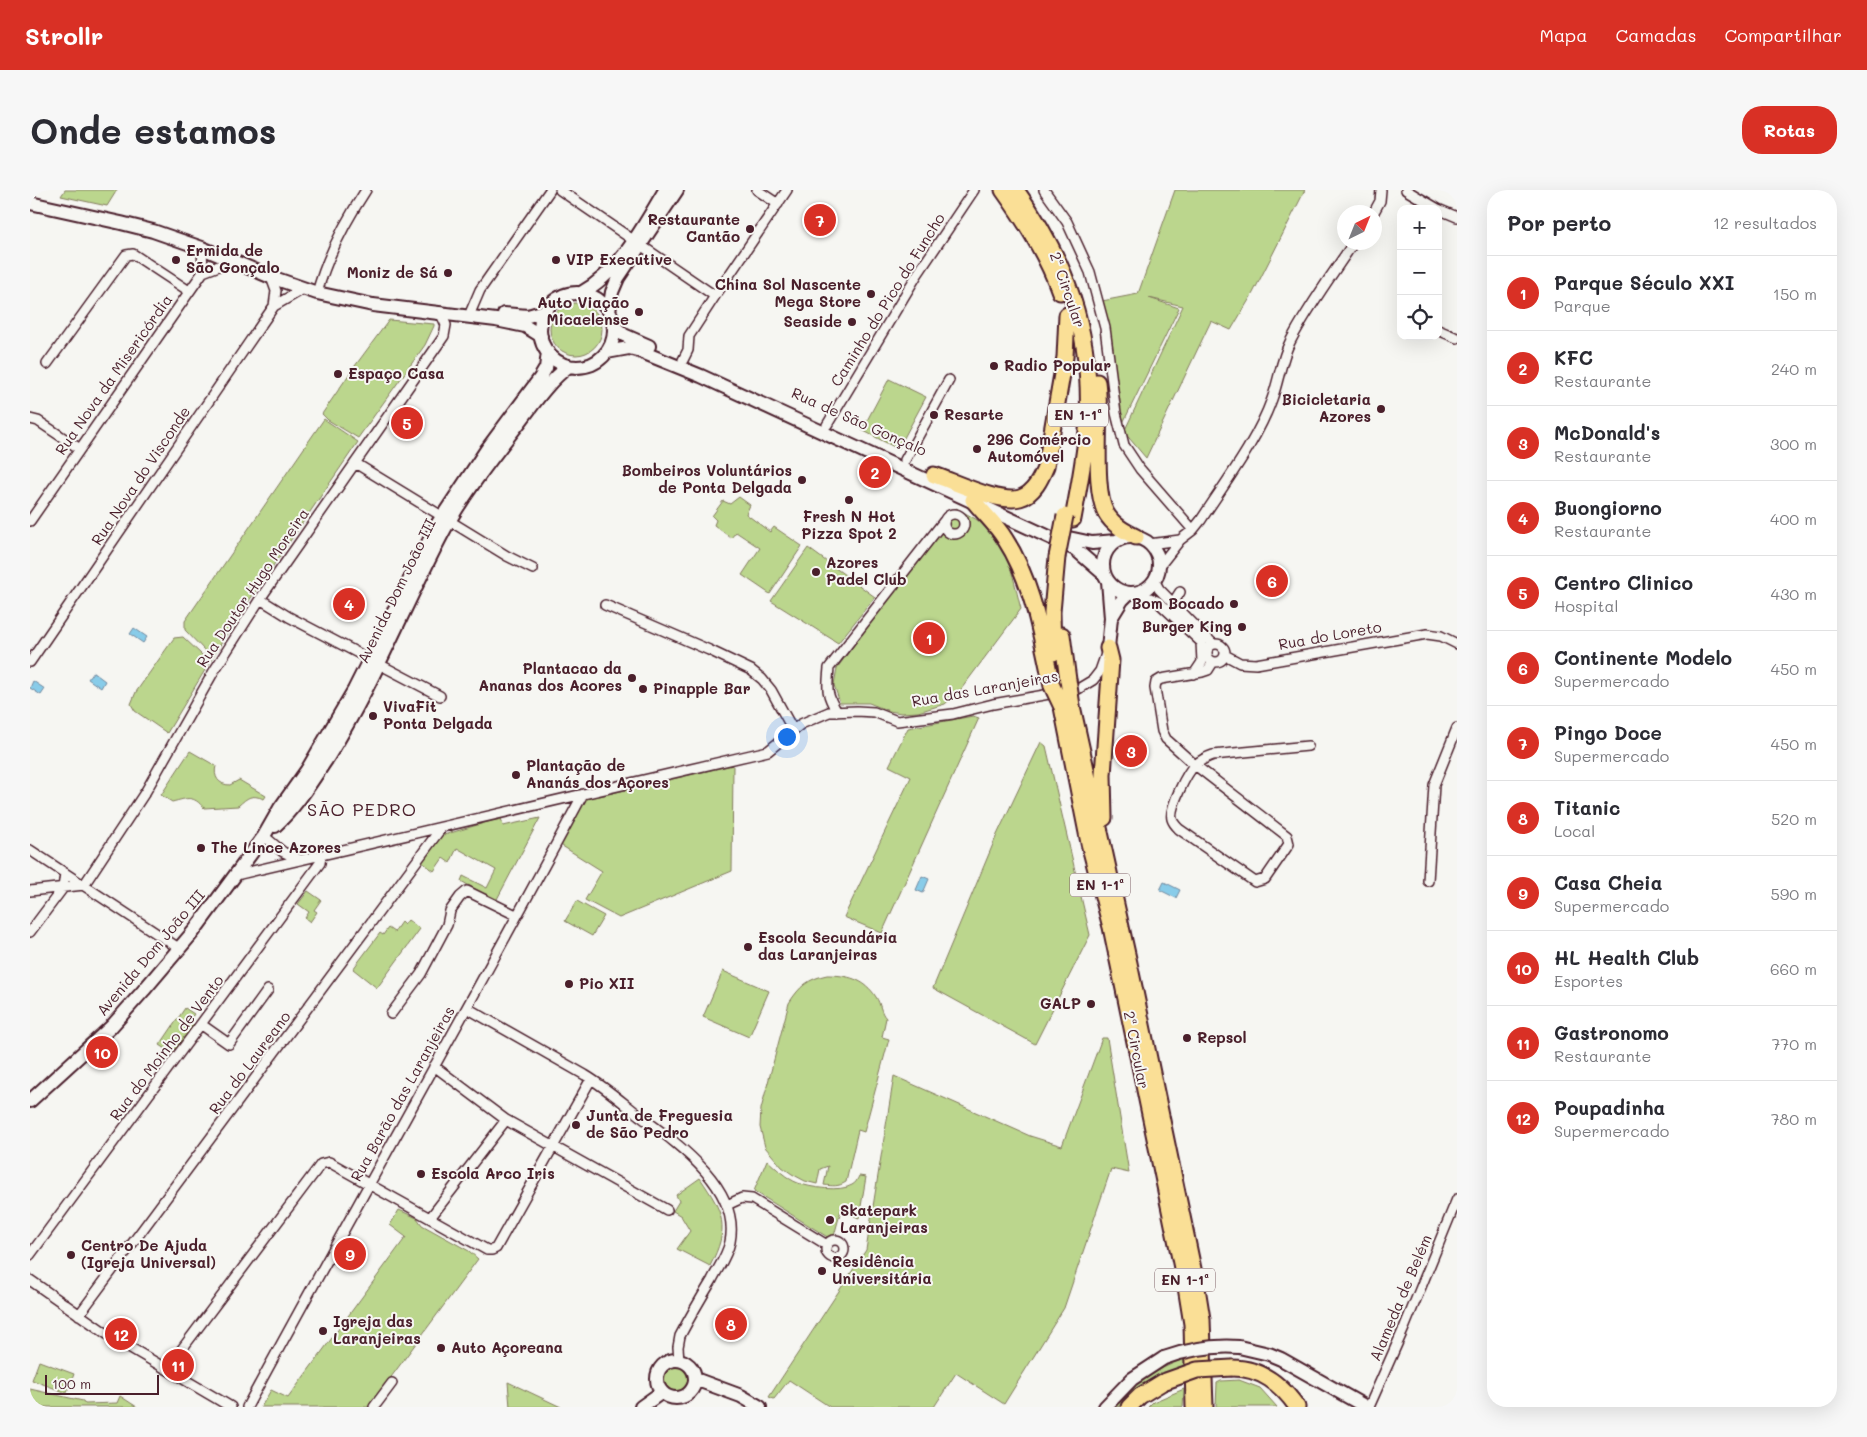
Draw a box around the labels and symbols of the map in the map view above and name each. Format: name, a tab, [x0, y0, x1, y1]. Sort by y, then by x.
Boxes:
pin: 7	[804, 201, 836, 239]
north arrow	[1337, 205, 1382, 250]
place label: Restaurante Cantão	[647, 209, 740, 246]
street label: Caminho do Pico do Funcho	[825, 209, 949, 390]
marker: Restaurante Cantão	[744, 223, 756, 235]
place label: Ermida de São Gonçalo	[186, 240, 280, 277]
place label: VIP Executive	[566, 249, 672, 269]
street label: 2ª Circular	[1046, 249, 1090, 330]
marker: Ermida de São Gonçalo	[170, 254, 182, 266]
marker: VIP Executive	[550, 254, 562, 266]
place label: Moniz de Sá	[347, 262, 438, 282]
marker: Moniz de Sá	[442, 267, 454, 279]
place label: China Sol Nascente Mega Store	[715, 274, 861, 311]
marker: China Sol Nascente Mega Store	[865, 288, 877, 300]
street label: Rua Nova da Misericórdia	[50, 290, 176, 459]
place label: Auto Viação Micaelense	[537, 292, 629, 329]
marker: Auto Viação Micaelense	[633, 306, 645, 318]
place label: Seaside	[783, 311, 842, 331]
marker: Seaside	[846, 316, 858, 328]
place label: Radio Popular	[1004, 355, 1111, 375]
marker: Radio Popular	[988, 360, 1000, 372]
place label: Espaço Casa	[348, 363, 444, 383]
marker: Espaço Casa	[332, 368, 344, 380]
street label: Rua de São Gonçalo	[789, 382, 930, 460]
place label: Bicicletaria Azores	[1282, 389, 1371, 426]
street label: Rua Nova do Visconde	[86, 402, 194, 549]
marker: Bicicletaria Azores	[1375, 403, 1387, 415]
pin: 5	[391, 404, 423, 442]
place label: Resarte	[944, 404, 1004, 424]
road number: EN 1-1ª	[1048, 404, 1108, 426]
marker: Resarte	[928, 409, 940, 421]
place label: 296 Comércio Automóvel	[987, 429, 1091, 466]
marker: 296 Comércio Automóvel	[971, 443, 983, 455]
pin: 2	[859, 453, 891, 491]
place label: Bombeiros Voluntários de Ponta Delgada	[622, 460, 792, 497]
marker: Bombeiros Voluntários de Ponta Delgada	[796, 474, 808, 486]
marker: Fresh N Hot Pizza Spot 2	[843, 494, 855, 506]
street label: Rua Doutor Hugo Moreira	[191, 504, 313, 671]
place label: Fresh N Hot Pizza Spot 2	[801, 506, 897, 543]
street label: Avenida Dom João III	[352, 515, 440, 666]
place label: Azores Padel Club	[826, 552, 907, 589]
pin: 6	[1256, 562, 1288, 600]
marker: Azores Padel Club	[810, 566, 822, 578]
pin: 4	[333, 585, 365, 623]
place label: Bom Bocado	[1131, 593, 1224, 613]
marker: Bom Bocado	[1228, 598, 1240, 610]
place label: Burger King	[1142, 616, 1232, 636]
street label: Rua do Loreto	[1277, 616, 1383, 654]
pin: 1	[913, 619, 945, 657]
marker: Burger King	[1236, 621, 1248, 633]
place label: Plantacao da Ananas dos Acores	[479, 658, 622, 695]
street label: Rua das Laranjeiras	[910, 665, 1060, 711]
marker: Plantacao da Ananas dos Acores	[626, 672, 638, 684]
place label: Pinapple Bar	[653, 678, 751, 698]
marker: Pinapple Bar	[637, 683, 649, 695]
place label: VivaFit Ponta Delgada	[383, 696, 493, 733]
marker: VivaFit Ponta Delgada	[367, 710, 379, 722]
your location	[774, 724, 800, 750]
pin: 3	[1115, 732, 1147, 770]
place label: Plantação de Ananás dos Açores	[526, 755, 669, 792]
marker: Plantação de Ananás dos Açores	[510, 769, 522, 781]
district label: SÃO PEDRO	[307, 797, 417, 821]
place label: The Lince Azores	[211, 837, 341, 857]
marker: The Lince Azores	[195, 842, 207, 854]
road number: EN 1-1ª	[1070, 874, 1130, 896]
street label: Avenida Dom João III	[92, 885, 209, 1019]
place label: Escola Secundária das Laranjeiras	[758, 927, 897, 964]
marker: Escola Secundária das Laranjeiras	[742, 941, 754, 953]
street label: Rua do Moinho de Vento	[105, 970, 228, 1124]
place label: Pio XII	[579, 973, 635, 993]
marker: Pio XII	[563, 978, 575, 990]
place label: GALP	[1040, 993, 1081, 1013]
marker: GALP	[1085, 998, 1097, 1010]
street label: Rua Barão das Laranjeiras	[345, 1002, 459, 1185]
street label: Rua do Laureano	[204, 1007, 295, 1118]
street label: 2ª Circular	[1120, 1009, 1154, 1090]
place label: Repsol	[1197, 1027, 1247, 1047]
marker: Repsol	[1181, 1032, 1193, 1044]
pin: 10	[86, 1033, 118, 1071]
place label: Junta de Freguesia de São Pedro	[586, 1105, 733, 1142]
marker: Junta de Freguesia de São Pedro	[570, 1119, 582, 1131]
place label: Escola Arco Iris	[431, 1163, 555, 1183]
marker: Escola Arco Iris	[415, 1168, 427, 1180]
place label: Skatepark Laranjeiras	[840, 1200, 928, 1237]
marker: Skatepark Laranjeiras	[824, 1214, 836, 1226]
street label: Alameda de Belém	[1364, 1231, 1436, 1364]
place label: Centro De Ajuda (Igreja Universal)	[81, 1235, 216, 1272]
pin: 9	[334, 1235, 366, 1273]
marker: Centro De Ajuda (Igreja Universal)	[65, 1249, 77, 1261]
place label: Residência Universitária	[832, 1251, 932, 1288]
marker: Residência Universitária	[816, 1265, 828, 1277]
road number: EN 1-1ª	[1155, 1268, 1215, 1292]
pin: 8	[715, 1305, 747, 1343]
place label: Igreja das Laranjeiras	[333, 1311, 421, 1348]
pin: 12	[105, 1315, 137, 1353]
marker: Igreja das Laranjeiras	[317, 1325, 329, 1337]
place label: Auto Açoreana	[451, 1337, 563, 1357]
marker: Auto Açoreana	[435, 1342, 447, 1354]
pin: 11	[162, 1346, 194, 1384]
scale bar	[45, 1372, 159, 1395]

